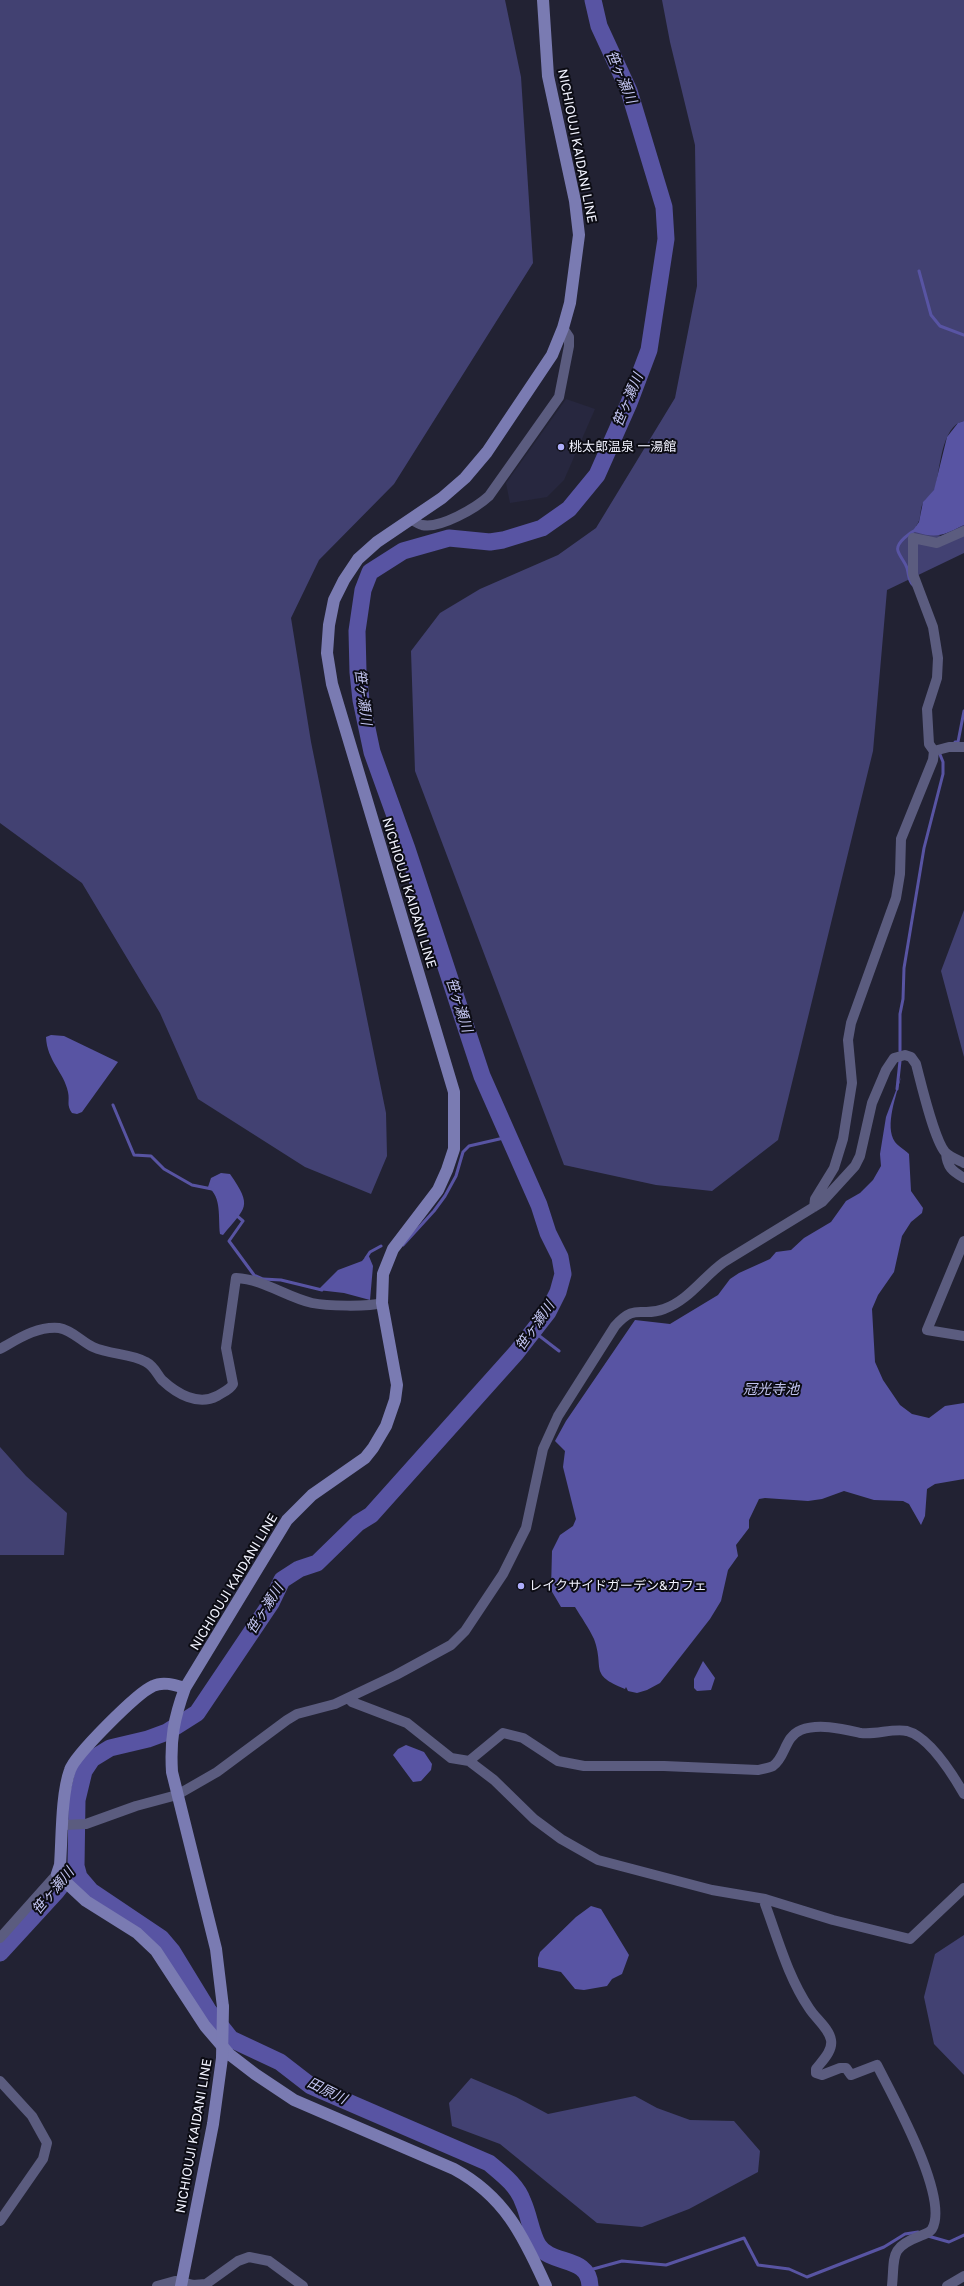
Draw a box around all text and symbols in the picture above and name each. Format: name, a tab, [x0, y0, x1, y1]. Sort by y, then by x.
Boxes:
water label: 笹ヶ瀬川	[602, 48, 640, 106]
street label: NICHIOUJI KAIDANI LINE	[554, 68, 600, 224]
water label: 笹ヶ瀬川	[609, 371, 647, 429]
place label: 桃太郎温泉 一湯館	[569, 439, 676, 455]
marker: 桃太郎温泉 一湯館	[556, 442, 566, 452]
water label: 笹ヶ瀬川	[351, 668, 375, 726]
street label: NICHIOUJI KAIDANI LINE	[379, 816, 439, 970]
water label: 笹ヶ瀬川	[442, 976, 476, 1034]
water label: 笹ヶ瀬川	[512, 1298, 558, 1354]
water label: 冠光寺池	[743, 1382, 799, 1398]
street label: NICHIOUJI KAIDANI LINE	[187, 1511, 281, 1653]
place label: レイクサイドガーデン&カフェ	[529, 1578, 707, 1594]
water label: 笹ヶ瀬川	[243, 1581, 287, 1637]
marker: レイクサイドガーデン&カフェ	[516, 1581, 526, 1591]
water label: 笹ヶ瀬川	[29, 1864, 77, 1918]
street label: NICHIOUJI KAIDANI LINE	[173, 2058, 215, 2214]
water label: 田原川	[304, 2074, 350, 2108]

